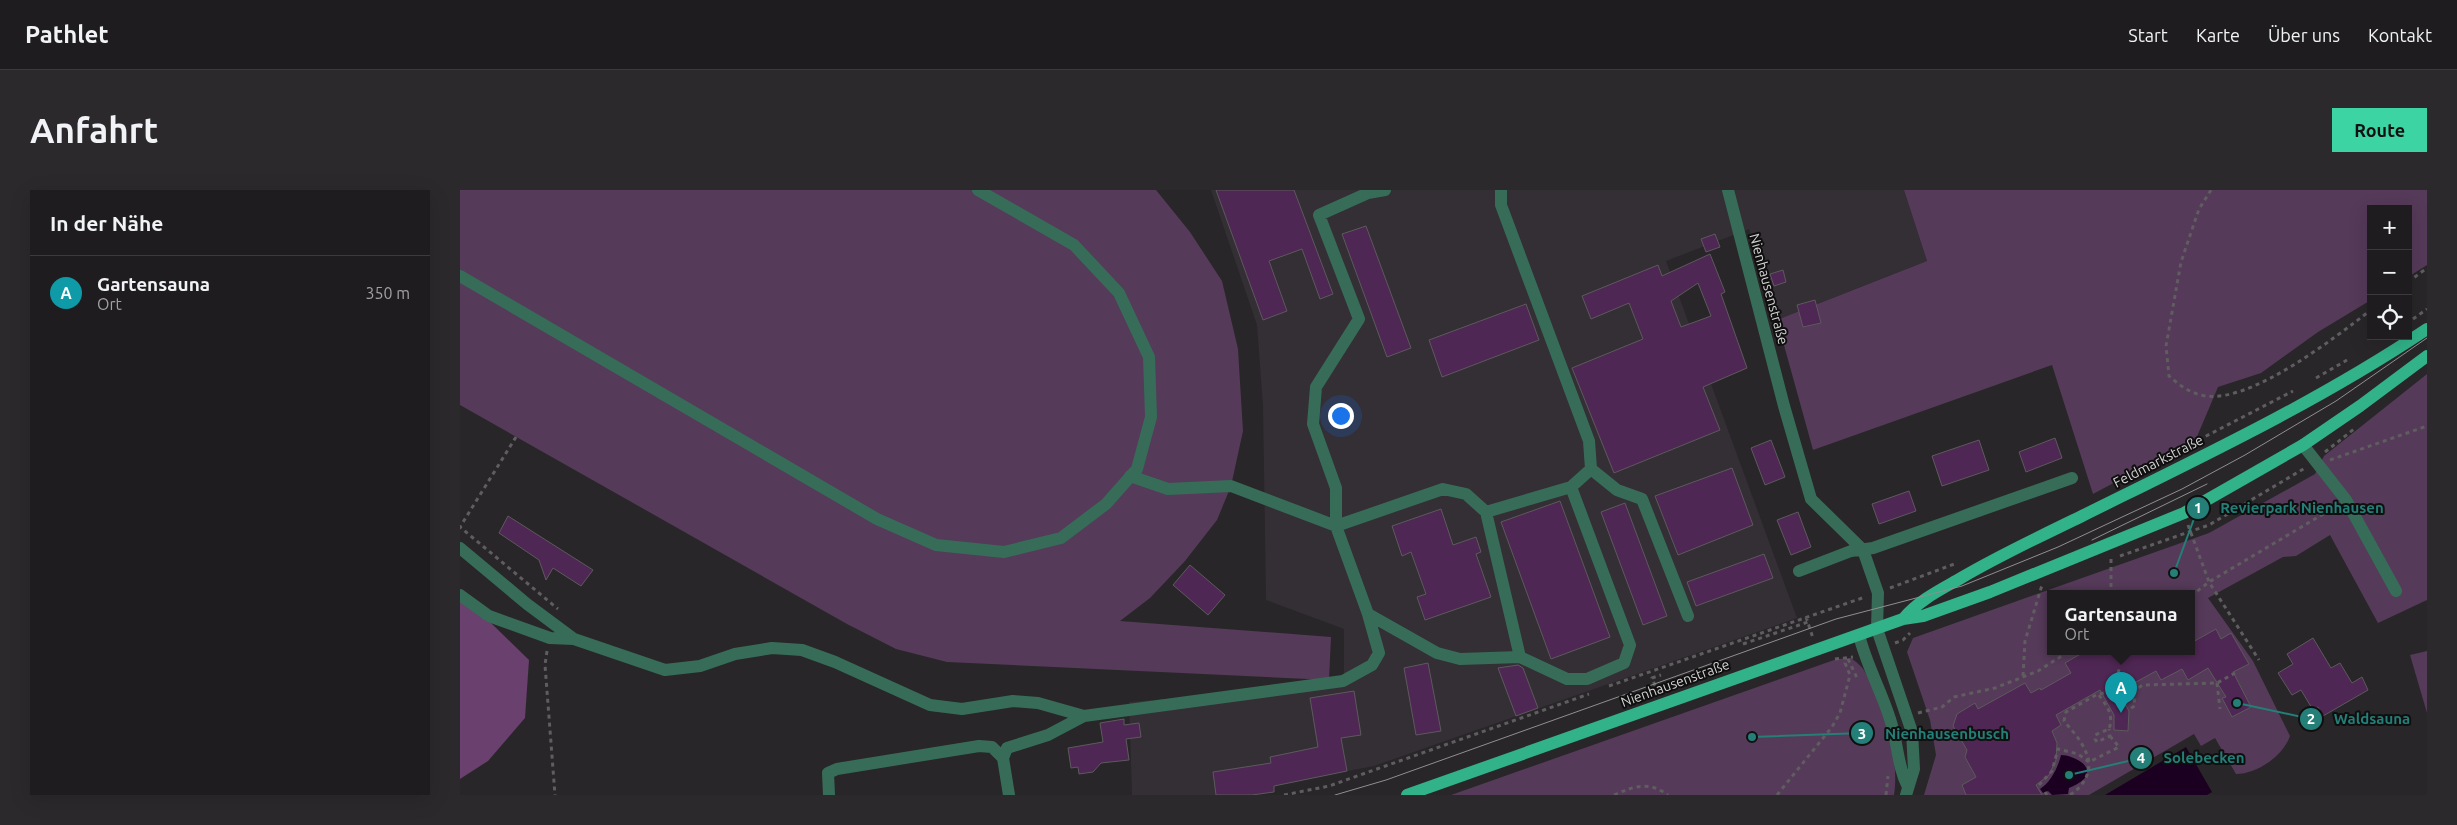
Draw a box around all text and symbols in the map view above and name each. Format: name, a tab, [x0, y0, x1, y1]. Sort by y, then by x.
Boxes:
text: Pathlet	[25, 21, 109, 48]
text: Start	[2128, 25, 2168, 45]
text: Karte	[2196, 25, 2240, 45]
text: Über uns	[2268, 25, 2340, 45]
text: Kontakt	[2368, 25, 2432, 45]
button: Route	[2332, 108, 2427, 152]
text: Anfahrt	[30, 110, 158, 150]
map controls	[2367, 205, 2412, 340]
button: +	[2367, 205, 2412, 250]
text: In der Nähe	[50, 211, 163, 235]
street label: Nienhausenstraße	[1746, 232, 1792, 346]
button: −	[2367, 250, 2412, 295]
text: Gartensauna	[97, 273, 210, 295]
text: A	[60, 284, 72, 302]
text: 350 m	[365, 284, 410, 302]
text: Ort	[97, 295, 122, 313]
button: locate	[2367, 295, 2412, 340]
your location	[1328, 403, 1354, 429]
street label: Feldmarkstraße	[2110, 431, 2206, 491]
callout: Revierpark Nienhausen	[2186, 493, 2394, 523]
text: 1	[2194, 499, 2202, 516]
text: Revierpark Nienhausen	[2220, 499, 2384, 516]
popup	[2047, 590, 2195, 655]
text: Gartensauna	[2064, 603, 2178, 625]
text: Ort	[2064, 625, 2089, 643]
street label: Nienhausenstraße	[1619, 656, 1731, 710]
pin: A	[2105, 672, 2137, 713]
callout: Waldsauna	[2298, 704, 2420, 734]
text: 2	[2307, 710, 2315, 727]
text: Waldsauna	[2334, 710, 2410, 727]
callout: Nienhausenbusch	[1850, 718, 2019, 748]
text: 3	[1858, 725, 1866, 742]
text: Nienhausenbusch	[1885, 725, 2009, 742]
callout: Solebecken	[2129, 743, 2255, 773]
text: 4	[2137, 749, 2145, 766]
text: Solebecken	[2163, 749, 2245, 766]

